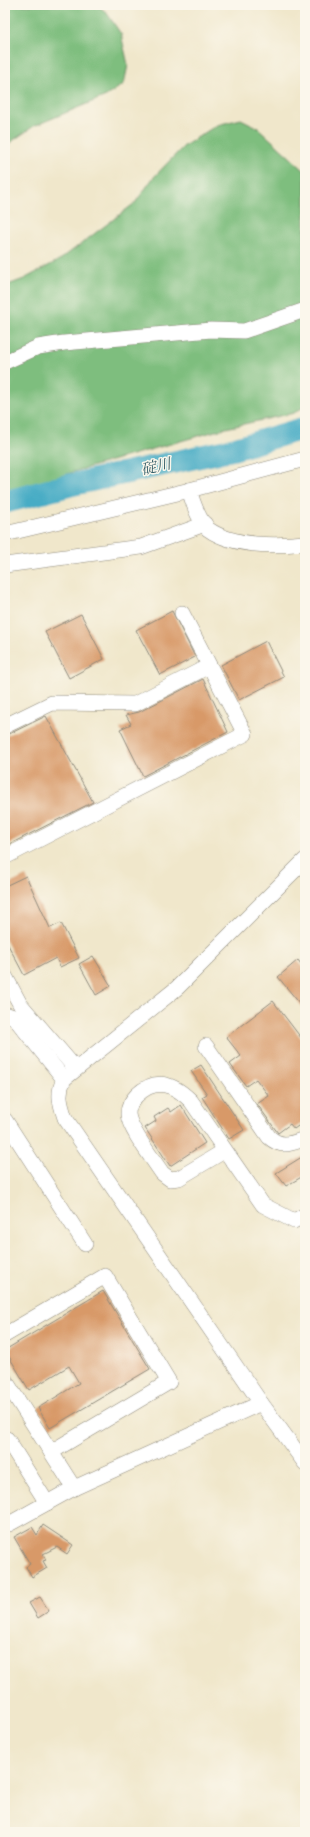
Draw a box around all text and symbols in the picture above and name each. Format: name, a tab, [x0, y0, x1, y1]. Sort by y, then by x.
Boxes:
water label: 碇川	[139, 454, 175, 480]

